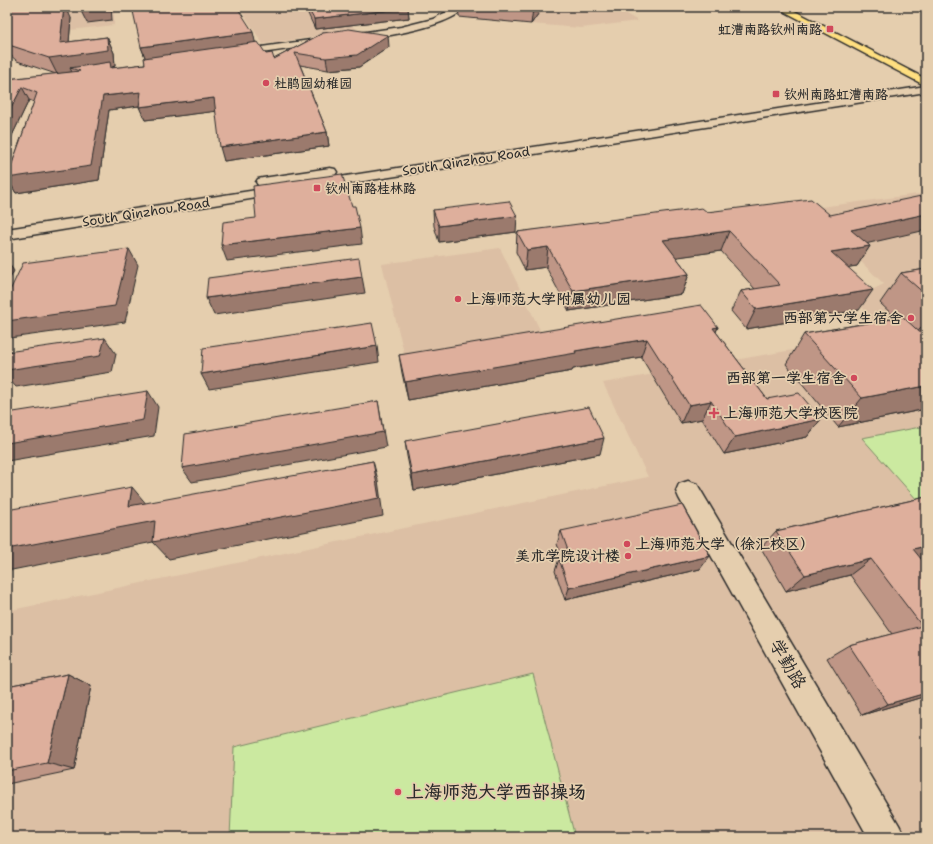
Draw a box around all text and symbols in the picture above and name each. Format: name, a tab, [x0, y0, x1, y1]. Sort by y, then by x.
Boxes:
place label: 虹漕南路钦州南路	[718, 21, 822, 38]
marker: 虹漕南路钦州南路	[825, 24, 835, 34]
place label: 杜鹃园幼稚园	[274, 75, 352, 92]
marker: 杜鹃园幼稚园	[261, 78, 271, 88]
place label: 钦州南路虹漕南路	[784, 86, 888, 103]
marker: 钦州南路虹漕南路	[771, 89, 781, 99]
street label: South Qinzhou Road	[401, 143, 531, 179]
place label: 钦州南路桂林路	[325, 180, 416, 197]
marker: 钦州南路桂林路	[312, 183, 322, 193]
street label: South Qinzhou Road	[81, 194, 211, 230]
place label: 上海师范大学附属幼儿园	[466, 289, 631, 309]
marker: 上海师范大学附属幼儿园	[453, 294, 463, 304]
place label: 西部第六学生宿舍	[783, 308, 903, 328]
marker: 西部第六学生宿舍	[906, 313, 916, 323]
place label: 西部第一学生宿舍	[726, 368, 846, 388]
marker: 西部第一学生宿舍	[849, 373, 859, 383]
place label: 上海师范大学校医院	[723, 403, 858, 423]
marker: 上海师范大学校医院	[708, 407, 720, 419]
place label: 上海师范大学（徐汇校区）	[635, 534, 815, 554]
marker: 上海师范大学（徐汇校区）	[622, 539, 632, 549]
place label: 美术学院设计楼	[515, 546, 620, 566]
marker: 美术学院设计楼	[623, 551, 633, 561]
street label: 学勤路	[764, 635, 812, 693]
place label: 上海师范大学西部操场	[406, 780, 586, 804]
marker: 上海师范大学西部操场	[393, 787, 403, 797]

